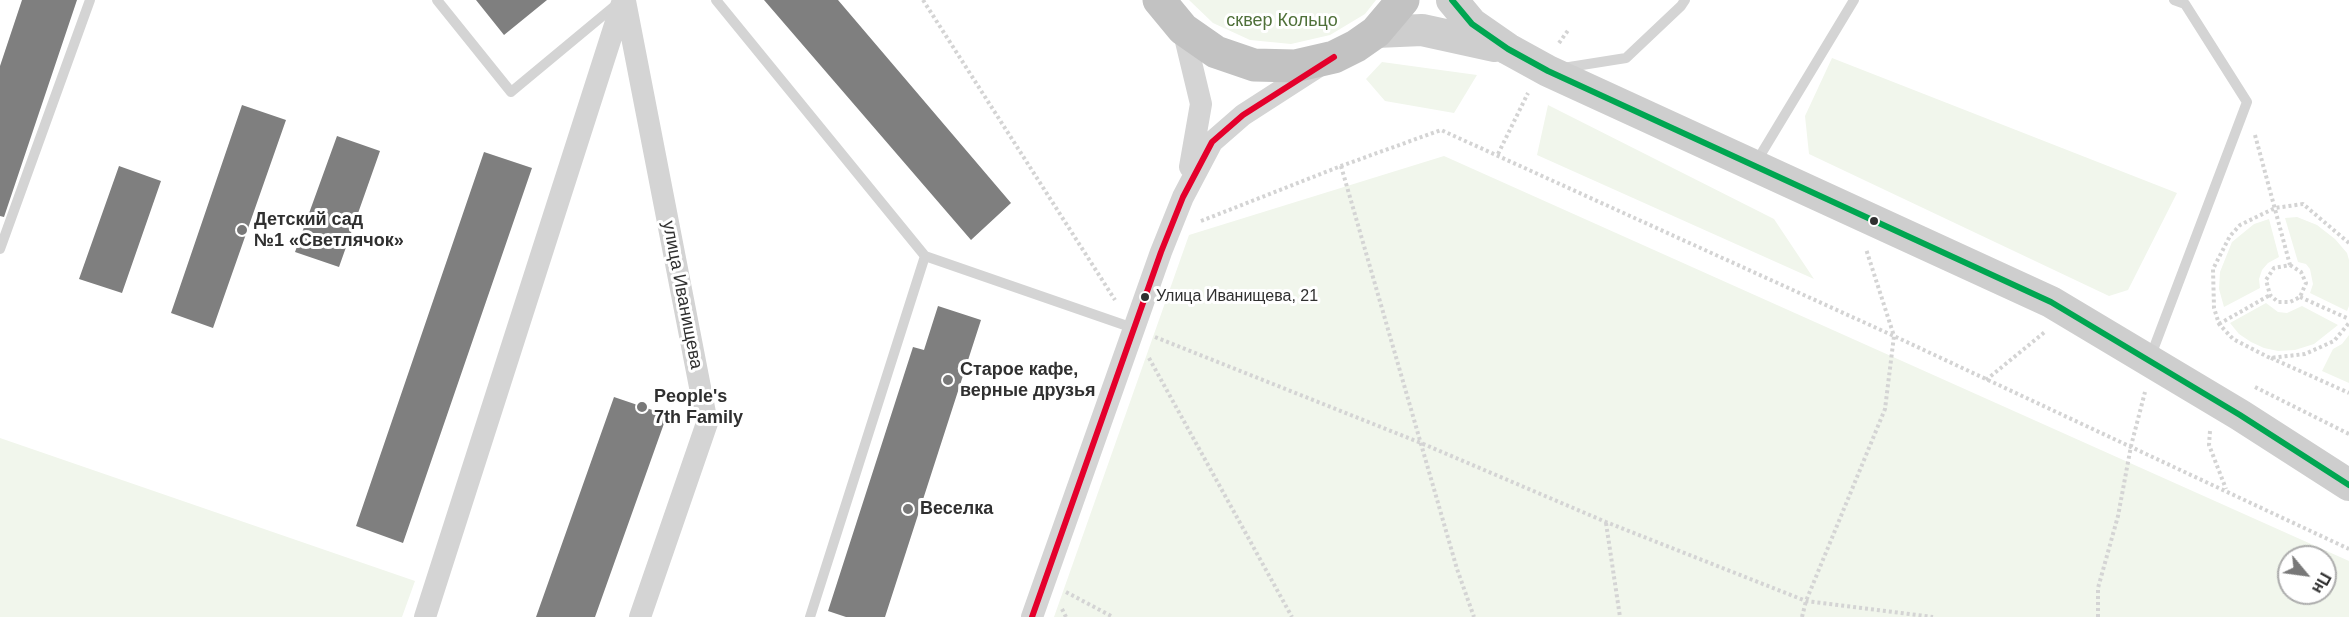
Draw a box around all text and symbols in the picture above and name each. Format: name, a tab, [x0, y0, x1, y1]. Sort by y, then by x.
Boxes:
park label: сквер Кольцо	[1226, 10, 1338, 32]
place label: Детский сад №1 «Светлячок»	[254, 209, 404, 252]
unlabelled marker	[1868, 215, 1880, 227]
street label: улица Иванищева	[657, 219, 707, 371]
marker: Детский сад №1 «Светлячок»	[235, 223, 249, 237]
place label: Улица Иванищева, 21	[1156, 287, 1318, 307]
marker: Улица Иванищева, 21	[1139, 291, 1151, 303]
place label: Старое кафе, верные друзья	[960, 359, 1096, 401]
marker: Старое кафе, верные друзья	[941, 373, 955, 387]
place label: People's 7th Family	[654, 386, 743, 428]
marker: People's 7th Family	[635, 400, 649, 414]
place label: Веселка	[920, 498, 993, 520]
marker: Веселка	[901, 502, 915, 516]
north arrow	[2277, 545, 2337, 605]
text: Пн	[2309, 570, 2334, 596]

